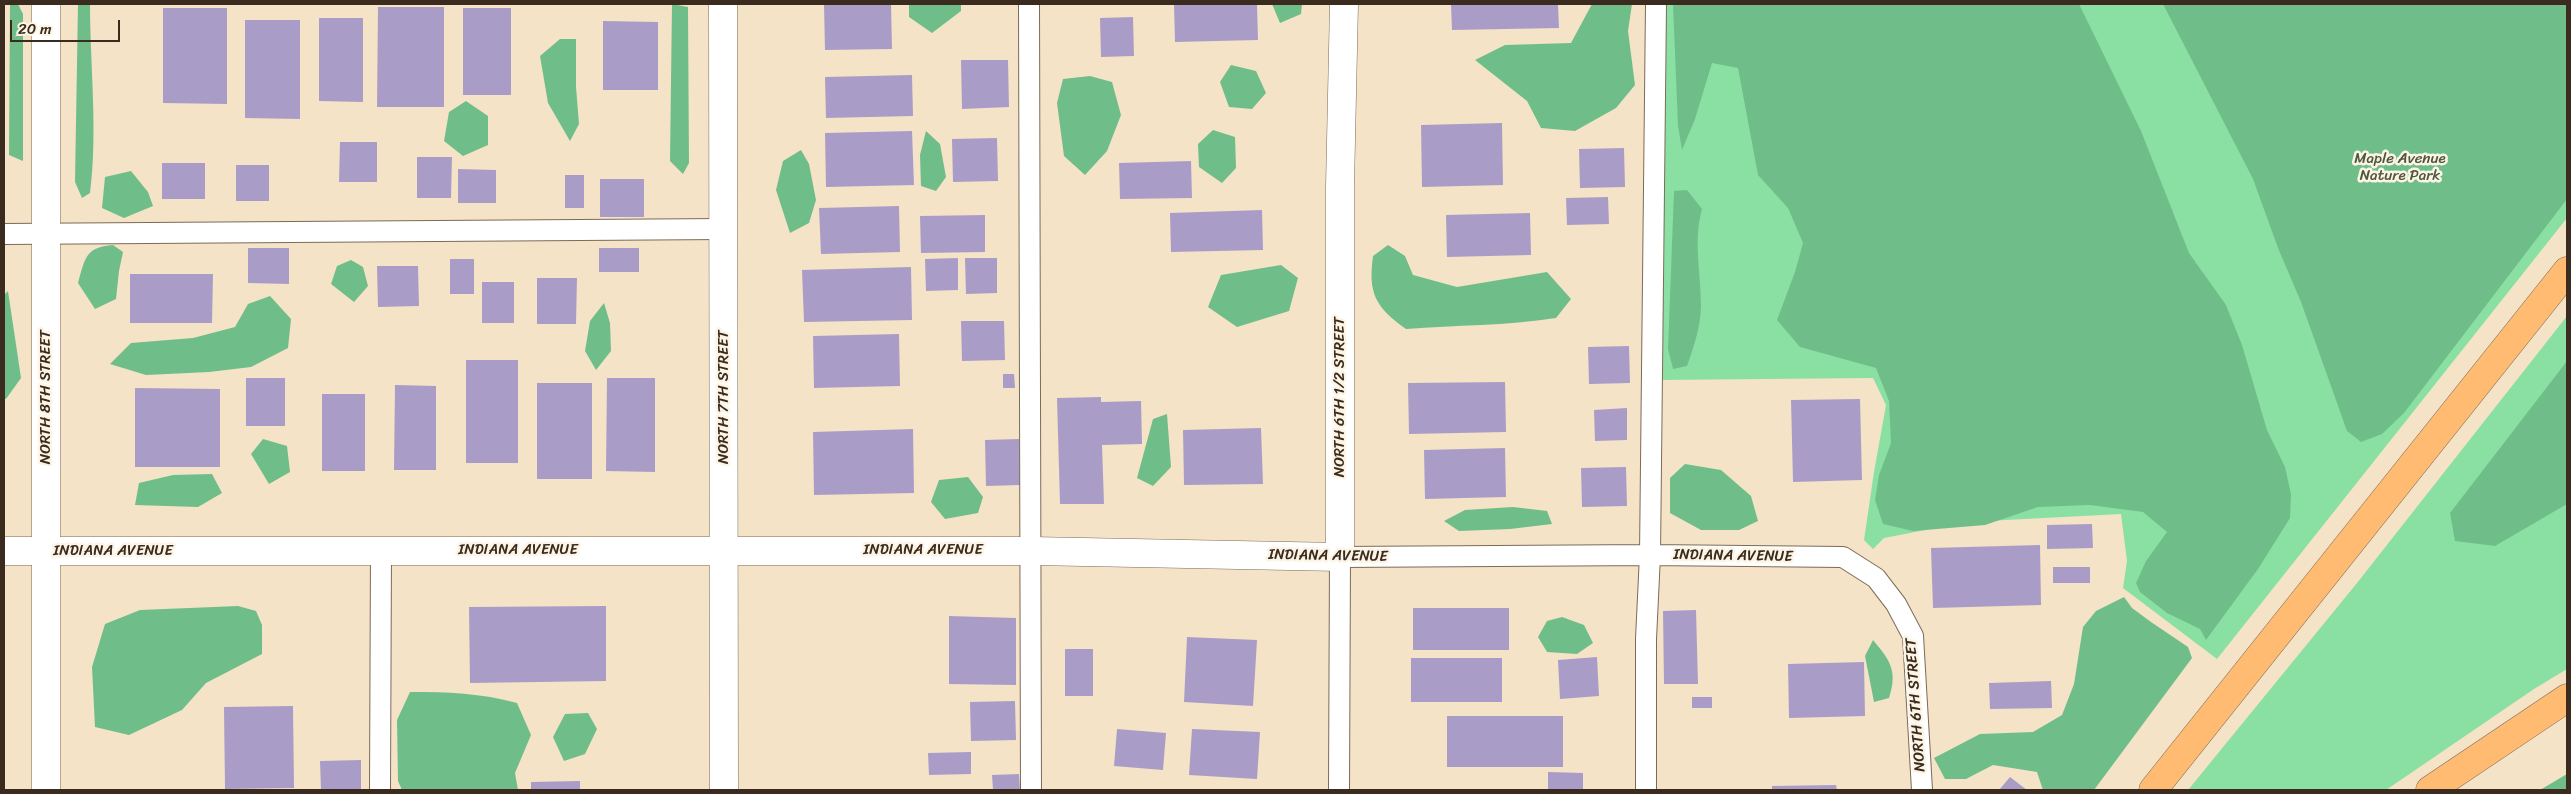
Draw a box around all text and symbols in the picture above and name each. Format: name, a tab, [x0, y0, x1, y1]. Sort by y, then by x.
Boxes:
scale bar	[12, 10, 122, 42]
text: 20 m	[18, 16, 52, 42]
park label: Maple Avenue Nature Park	[2354, 150, 2446, 185]
street label: NORTH 6TH 1/2 STREET	[1331, 317, 1349, 477]
street label: NORTH 8TH STREET	[37, 330, 55, 464]
street label: NORTH 7TH STREET	[715, 330, 733, 464]
street label: INDIANA AVENUE	[458, 541, 578, 559]
street label: INDIANA AVENUE	[863, 541, 983, 559]
street label: INDIANA AVENUE	[53, 542, 173, 560]
street label: INDIANA AVENUE	[1268, 546, 1388, 566]
street label: INDIANA AVENUE	[1673, 546, 1793, 566]
street label: NORTH 6TH STREET	[1902, 638, 1930, 772]

